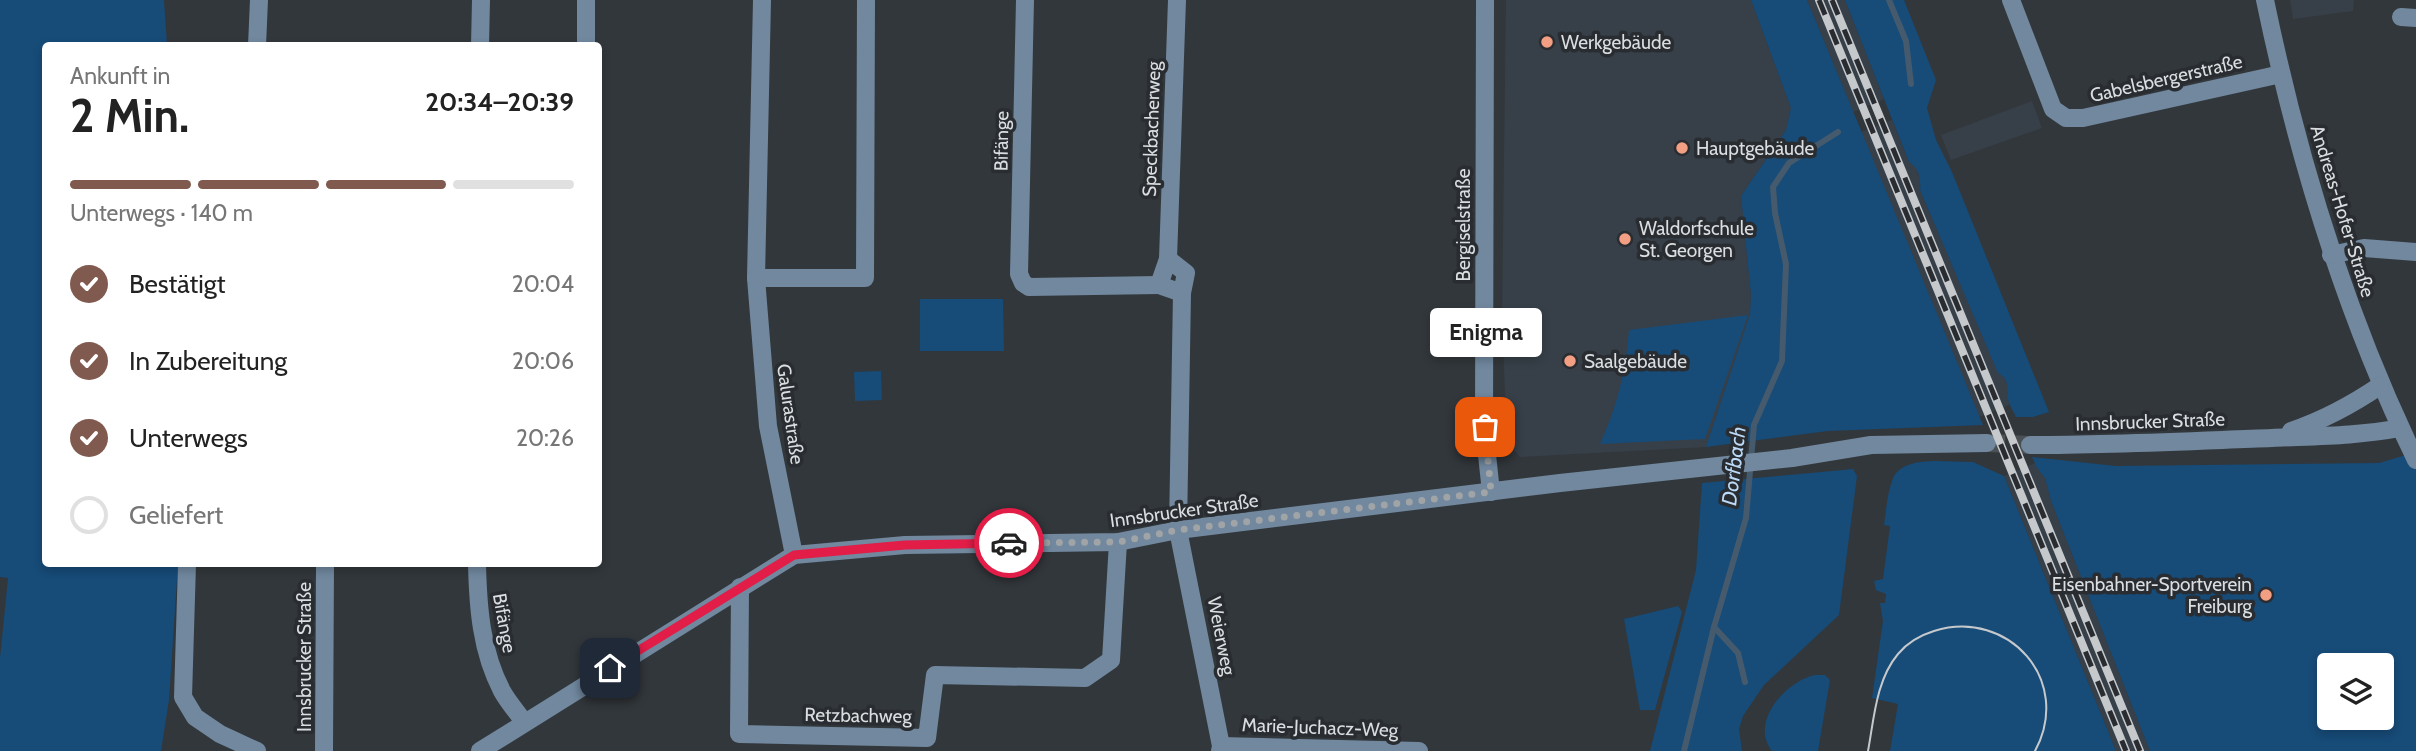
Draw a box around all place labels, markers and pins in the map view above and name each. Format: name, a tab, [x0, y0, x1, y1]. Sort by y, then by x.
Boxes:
place label: Werkgebäude	[1561, 31, 1671, 54]
marker: Werkgebäude	[1539, 34, 1555, 50]
place label: Hauptgebäude	[1696, 137, 1815, 160]
marker: Hauptgebäude	[1674, 140, 1690, 156]
place label: Waldorfschule St. Georgen	[1639, 217, 1754, 262]
marker: Waldorfschule St. Georgen	[1617, 231, 1633, 247]
callout: Enigma	[1429, 308, 1541, 357]
place label: Saalgebäude	[1584, 350, 1687, 373]
marker: Saalgebäude	[1562, 353, 1578, 369]
pin	[1455, 397, 1515, 457]
place label: Eisenbahner-Sportverein Freiburg	[2052, 573, 2253, 618]
marker: Eisenbahner-Sportverein Freiburg	[2258, 587, 2274, 603]
pin	[580, 638, 640, 698]

